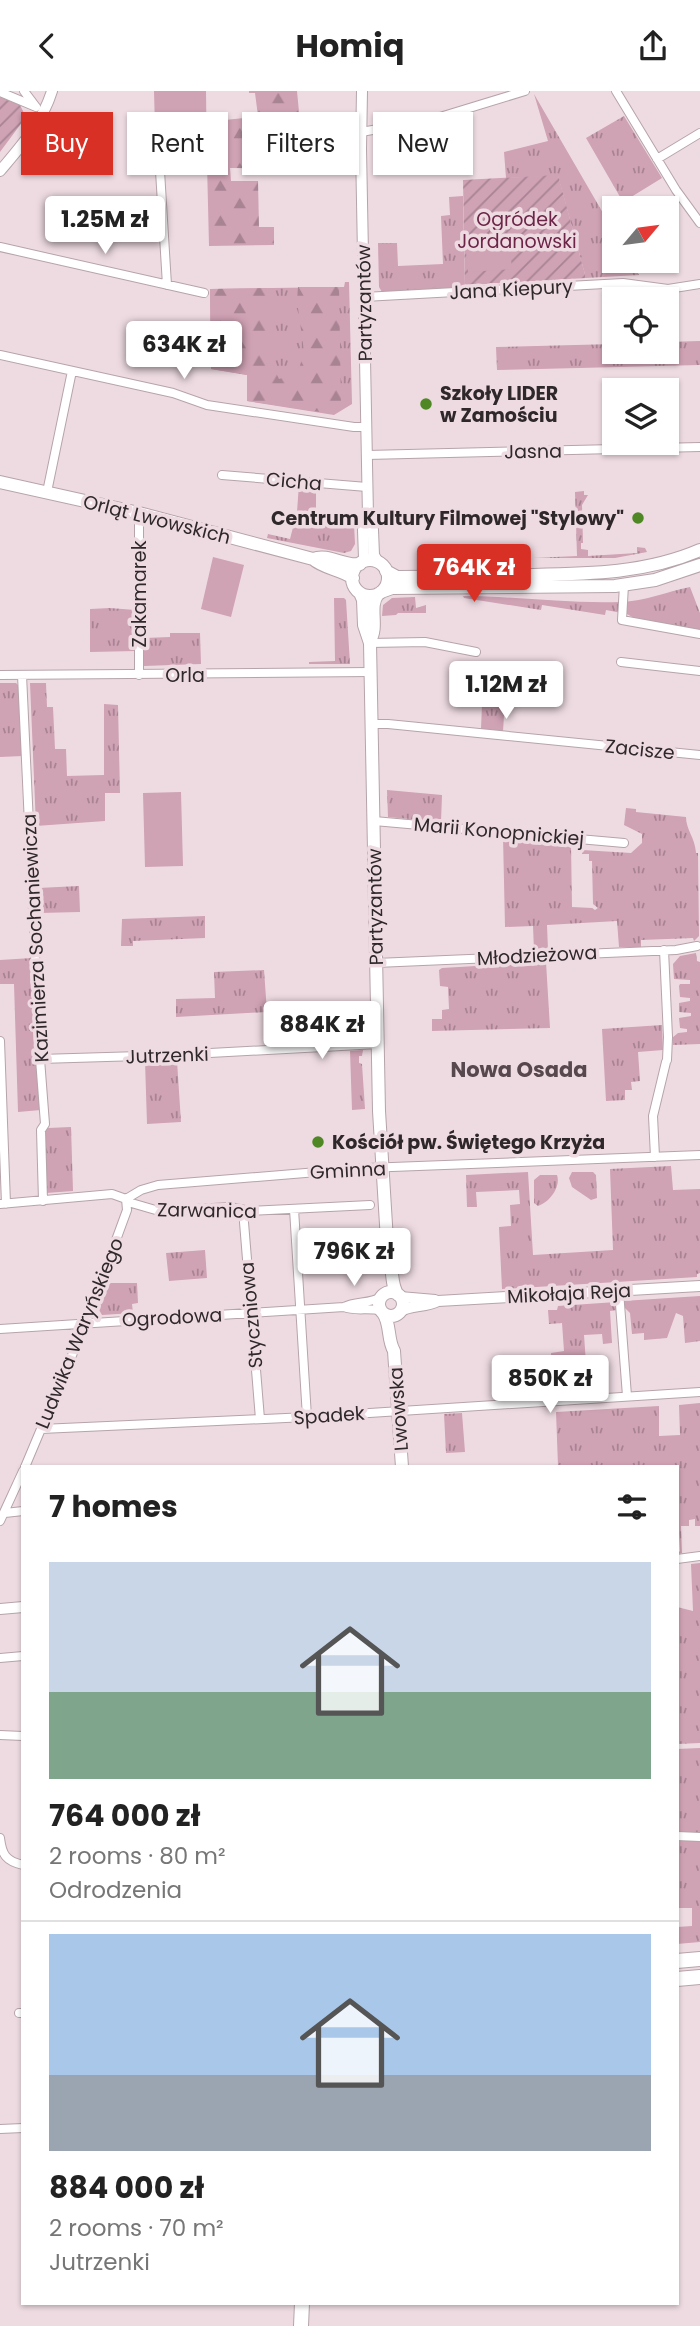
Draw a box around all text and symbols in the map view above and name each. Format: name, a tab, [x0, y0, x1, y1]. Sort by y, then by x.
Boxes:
text: Homiq	[296, 23, 404, 68]
icon: back	[28, 27, 66, 65]
icon: share	[634, 27, 672, 65]
chip: Buy	[21, 112, 113, 175]
chip: Rent	[127, 112, 228, 175]
chip: Filters	[242, 112, 359, 175]
chip: New	[373, 112, 473, 175]
north arrow	[602, 196, 679, 273]
map controls	[602, 196, 679, 455]
pin: 1.25M zł	[33, 197, 177, 256]
text: 1.25M zł	[61, 203, 149, 235]
park label: Ogródek Jordanowski	[457, 206, 577, 255]
street label: Partyzantów	[350, 244, 379, 362]
street label: Jana Kiepury	[449, 273, 574, 306]
button: locate	[602, 287, 679, 364]
pin: 634K zł	[119, 321, 249, 381]
text: 634K zł	[142, 328, 226, 360]
button: layers	[602, 378, 679, 455]
place label: Szkoły LIDER w Zamościu	[440, 380, 558, 429]
marker: Szkoły LIDER w Zamościu	[418, 396, 434, 412]
street label: Jasna	[504, 437, 562, 466]
street label: Cicha	[265, 466, 323, 497]
street label: Orląt Lwowskich	[80, 488, 233, 551]
place label: Centrum Kultury Filmowej "Stylowy"	[271, 505, 624, 532]
marker: Centrum Kultury Filmowej "Stylowy"	[630, 510, 646, 526]
street label: Zakamarek	[126, 540, 153, 647]
pin: 764K zł	[409, 545, 539, 604]
text: 764K zł	[433, 551, 515, 583]
pin: 1.12M zł	[434, 661, 578, 721]
street label: Orla	[165, 662, 205, 689]
text: 1.12M zł	[465, 668, 547, 700]
street label: Zacisze	[604, 732, 676, 767]
street label: Marii Konopnickiej	[413, 811, 585, 852]
street label: Kazimierza Sochaniewicza	[16, 813, 55, 1063]
street label: Partyzantów	[361, 848, 390, 966]
street label: Młodzieżowa	[476, 939, 598, 972]
pin: 884K zł	[257, 1002, 387, 1061]
text: 884K zł	[279, 1008, 365, 1040]
street label: Jutrzenki	[125, 1041, 209, 1070]
district label: Nowa Osada	[450, 1055, 588, 1084]
place label: Kościół pw. Świętego Krzyża	[332, 1129, 605, 1156]
marker: Kościół pw. Świętego Krzyża	[310, 1134, 326, 1150]
street label: Gminna	[309, 1155, 387, 1186]
street label: Zarwanica	[157, 1196, 257, 1225]
pin: 796K zł	[289, 1229, 419, 1288]
street label: Ludwika Waryńskiego	[29, 1234, 130, 1433]
text: 796K zł	[314, 1235, 394, 1267]
street label: Styczniowa	[233, 1261, 270, 1369]
street label: Mikołaja Reja	[506, 1277, 632, 1310]
street label: Ogrodowa	[121, 1301, 223, 1334]
pin: 850K zł	[485, 1355, 615, 1415]
text: 850K zł	[508, 1362, 592, 1394]
street label: Lwowska	[382, 1366, 415, 1452]
street label: Spadek	[293, 1400, 366, 1431]
text: 7 homes	[49, 1485, 178, 1528]
icon: filters	[613, 1488, 651, 1526]
icon: home	[287, 1608, 413, 1734]
text: 764 000 zł	[49, 1794, 200, 1837]
text: 2 rooms · 80 m²	[49, 1840, 226, 1872]
text: Odrodzenia	[49, 1874, 182, 1906]
icon: home	[287, 1980, 413, 2106]
text: 884 000 zł	[49, 2166, 204, 2209]
text: 2 rooms · 70 m²	[49, 2212, 224, 2244]
text: Jutrzenki	[49, 2246, 150, 2278]

